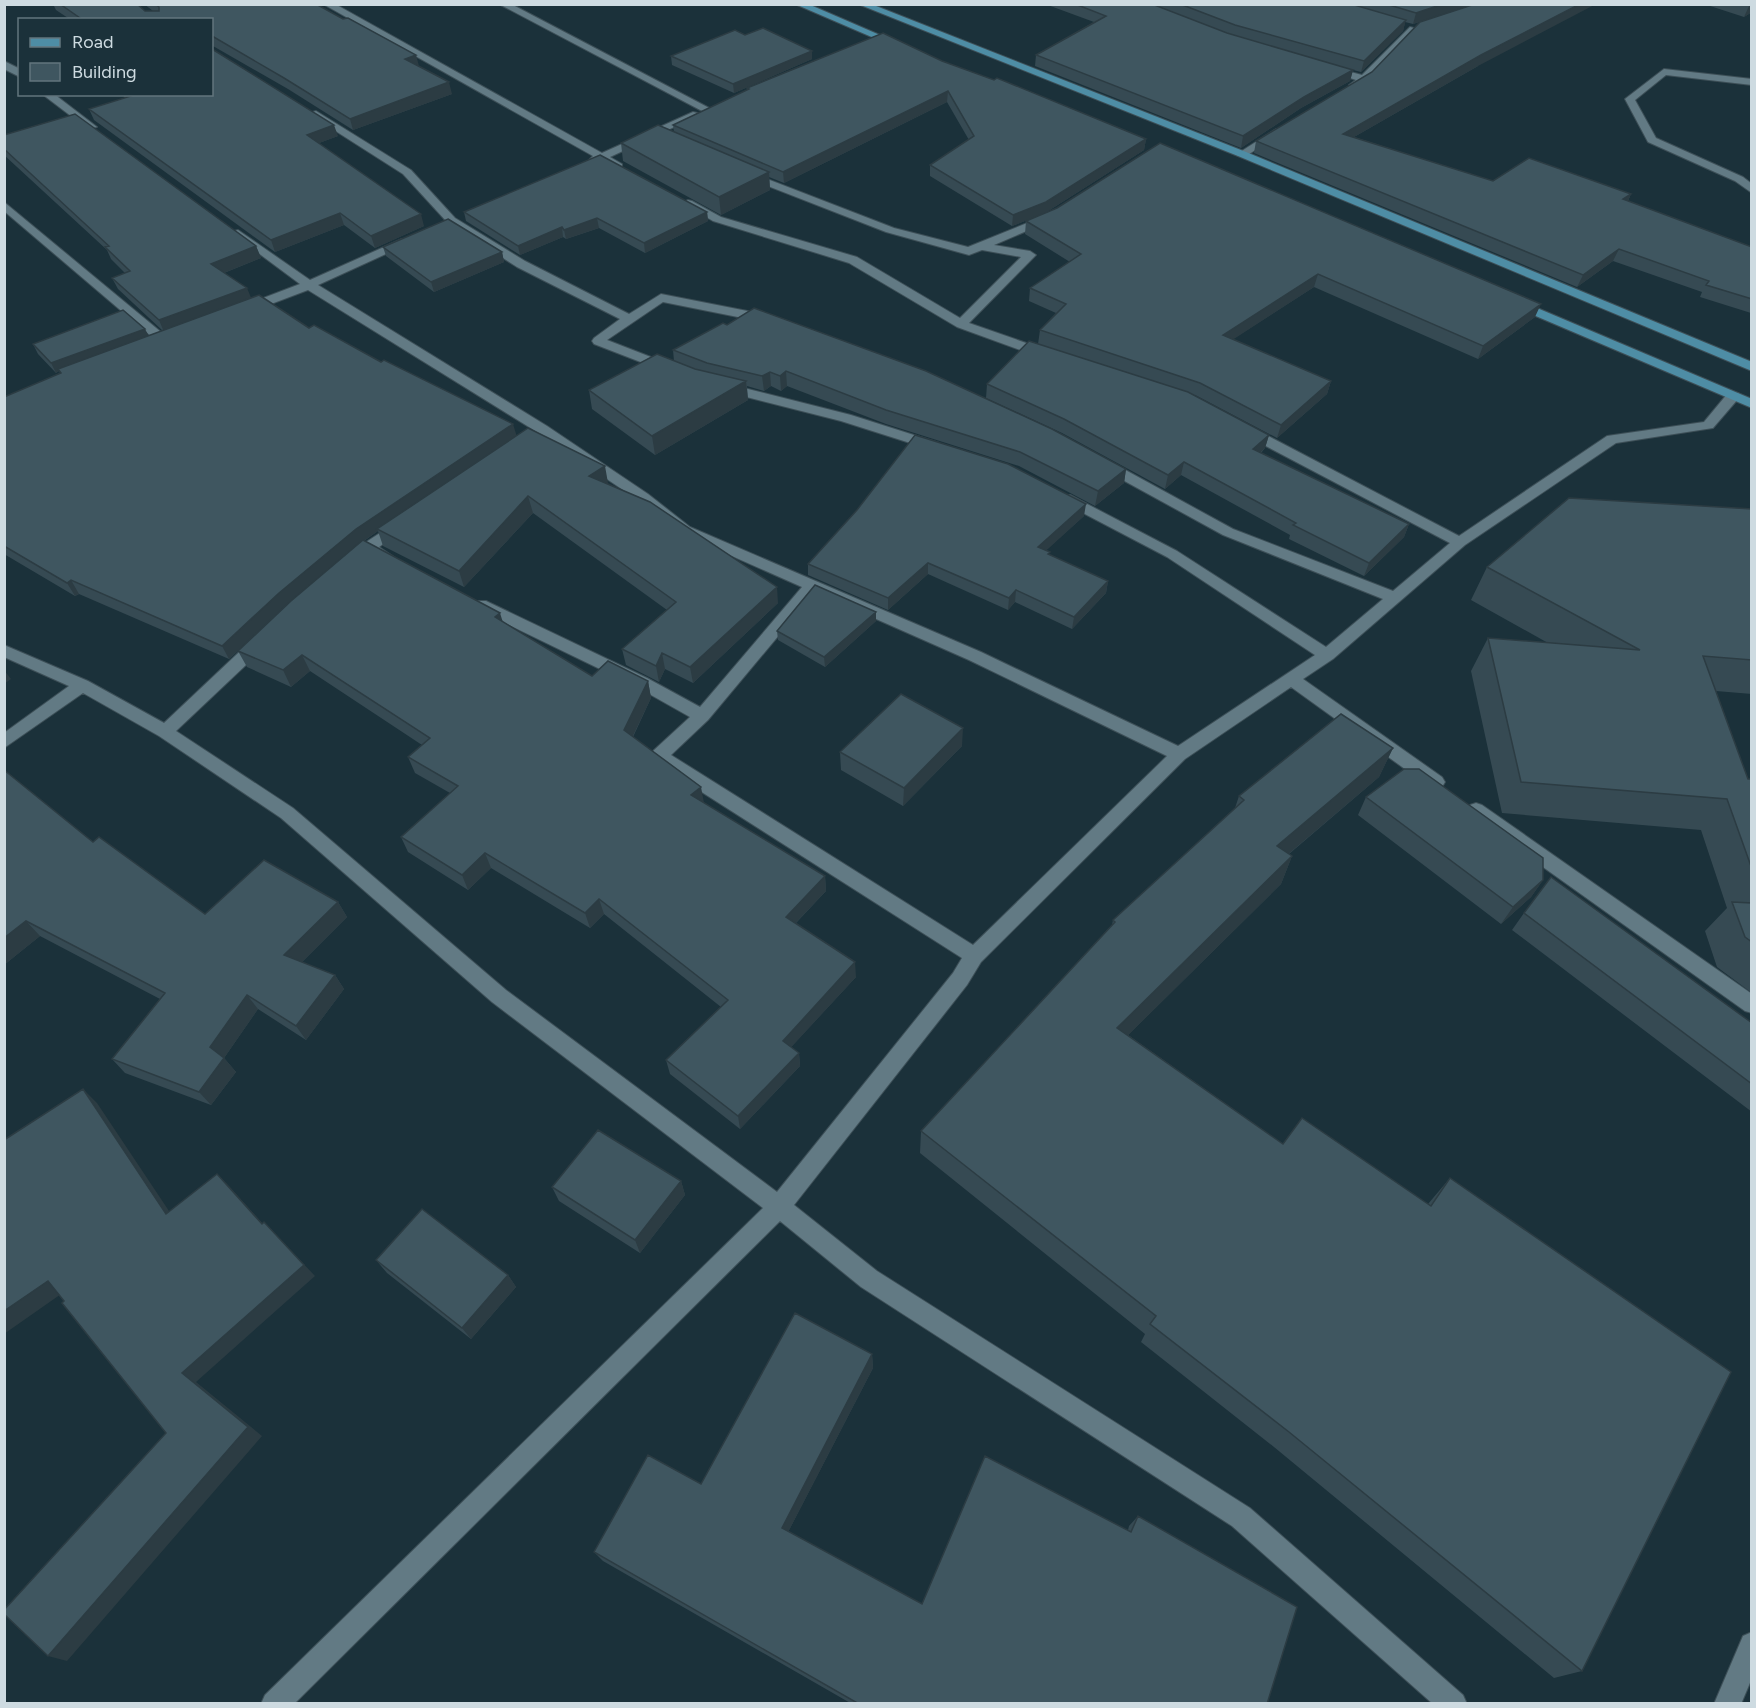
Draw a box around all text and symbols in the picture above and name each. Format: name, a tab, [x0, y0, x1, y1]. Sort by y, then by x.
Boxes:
legend	[18, 18, 213, 96]
text: Road	[72, 31, 113, 53]
text: Building	[72, 61, 137, 83]

